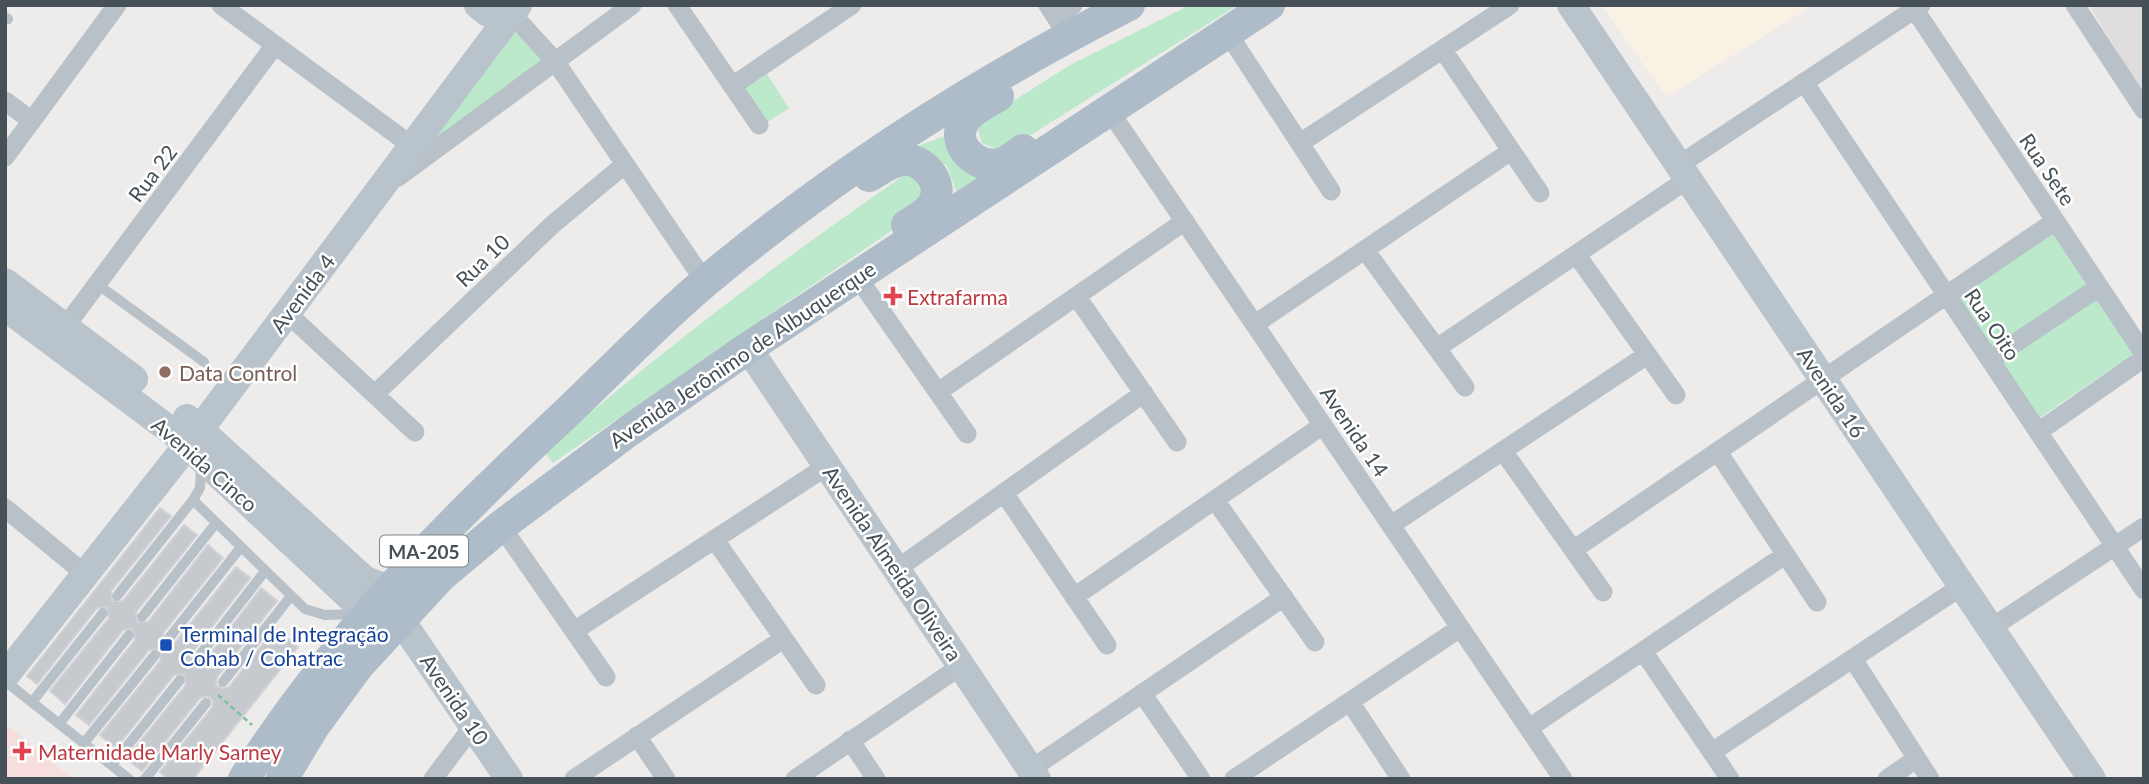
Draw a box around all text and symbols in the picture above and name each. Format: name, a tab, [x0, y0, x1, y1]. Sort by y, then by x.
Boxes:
street label: Rua Sete	[2015, 128, 2081, 210]
street label: Rua 22	[123, 140, 181, 206]
street label: Rua 10	[450, 229, 514, 291]
street label: Avenida 4	[264, 249, 340, 337]
street label: Avenida Jerônimo de Albuquerque	[604, 256, 880, 452]
street label: Rua Oito	[1960, 283, 2026, 365]
place label: Extrafarma	[907, 284, 1008, 309]
marker: Extrafarma	[885, 288, 901, 304]
street label: Avenida 16	[1793, 342, 1871, 442]
place label: Data Control	[179, 360, 297, 385]
marker: Data Control	[157, 364, 173, 380]
street label: Avenida 14	[1316, 381, 1394, 481]
street label: Avenida Cinco	[147, 411, 263, 517]
street label: Avenida Almeida Oliveira	[818, 461, 968, 665]
road number: MA-205	[380, 536, 468, 566]
place label: Terminal de Integração Cohab / Cohatrac	[180, 621, 389, 670]
marker: Terminal de Integração Cohab / Cohatrac	[158, 637, 174, 653]
street label: Avenida 10	[416, 649, 494, 749]
place label: Maternidade Marly Sarney	[38, 739, 282, 764]
marker: Maternidade Marly Sarney	[12, 741, 32, 761]

